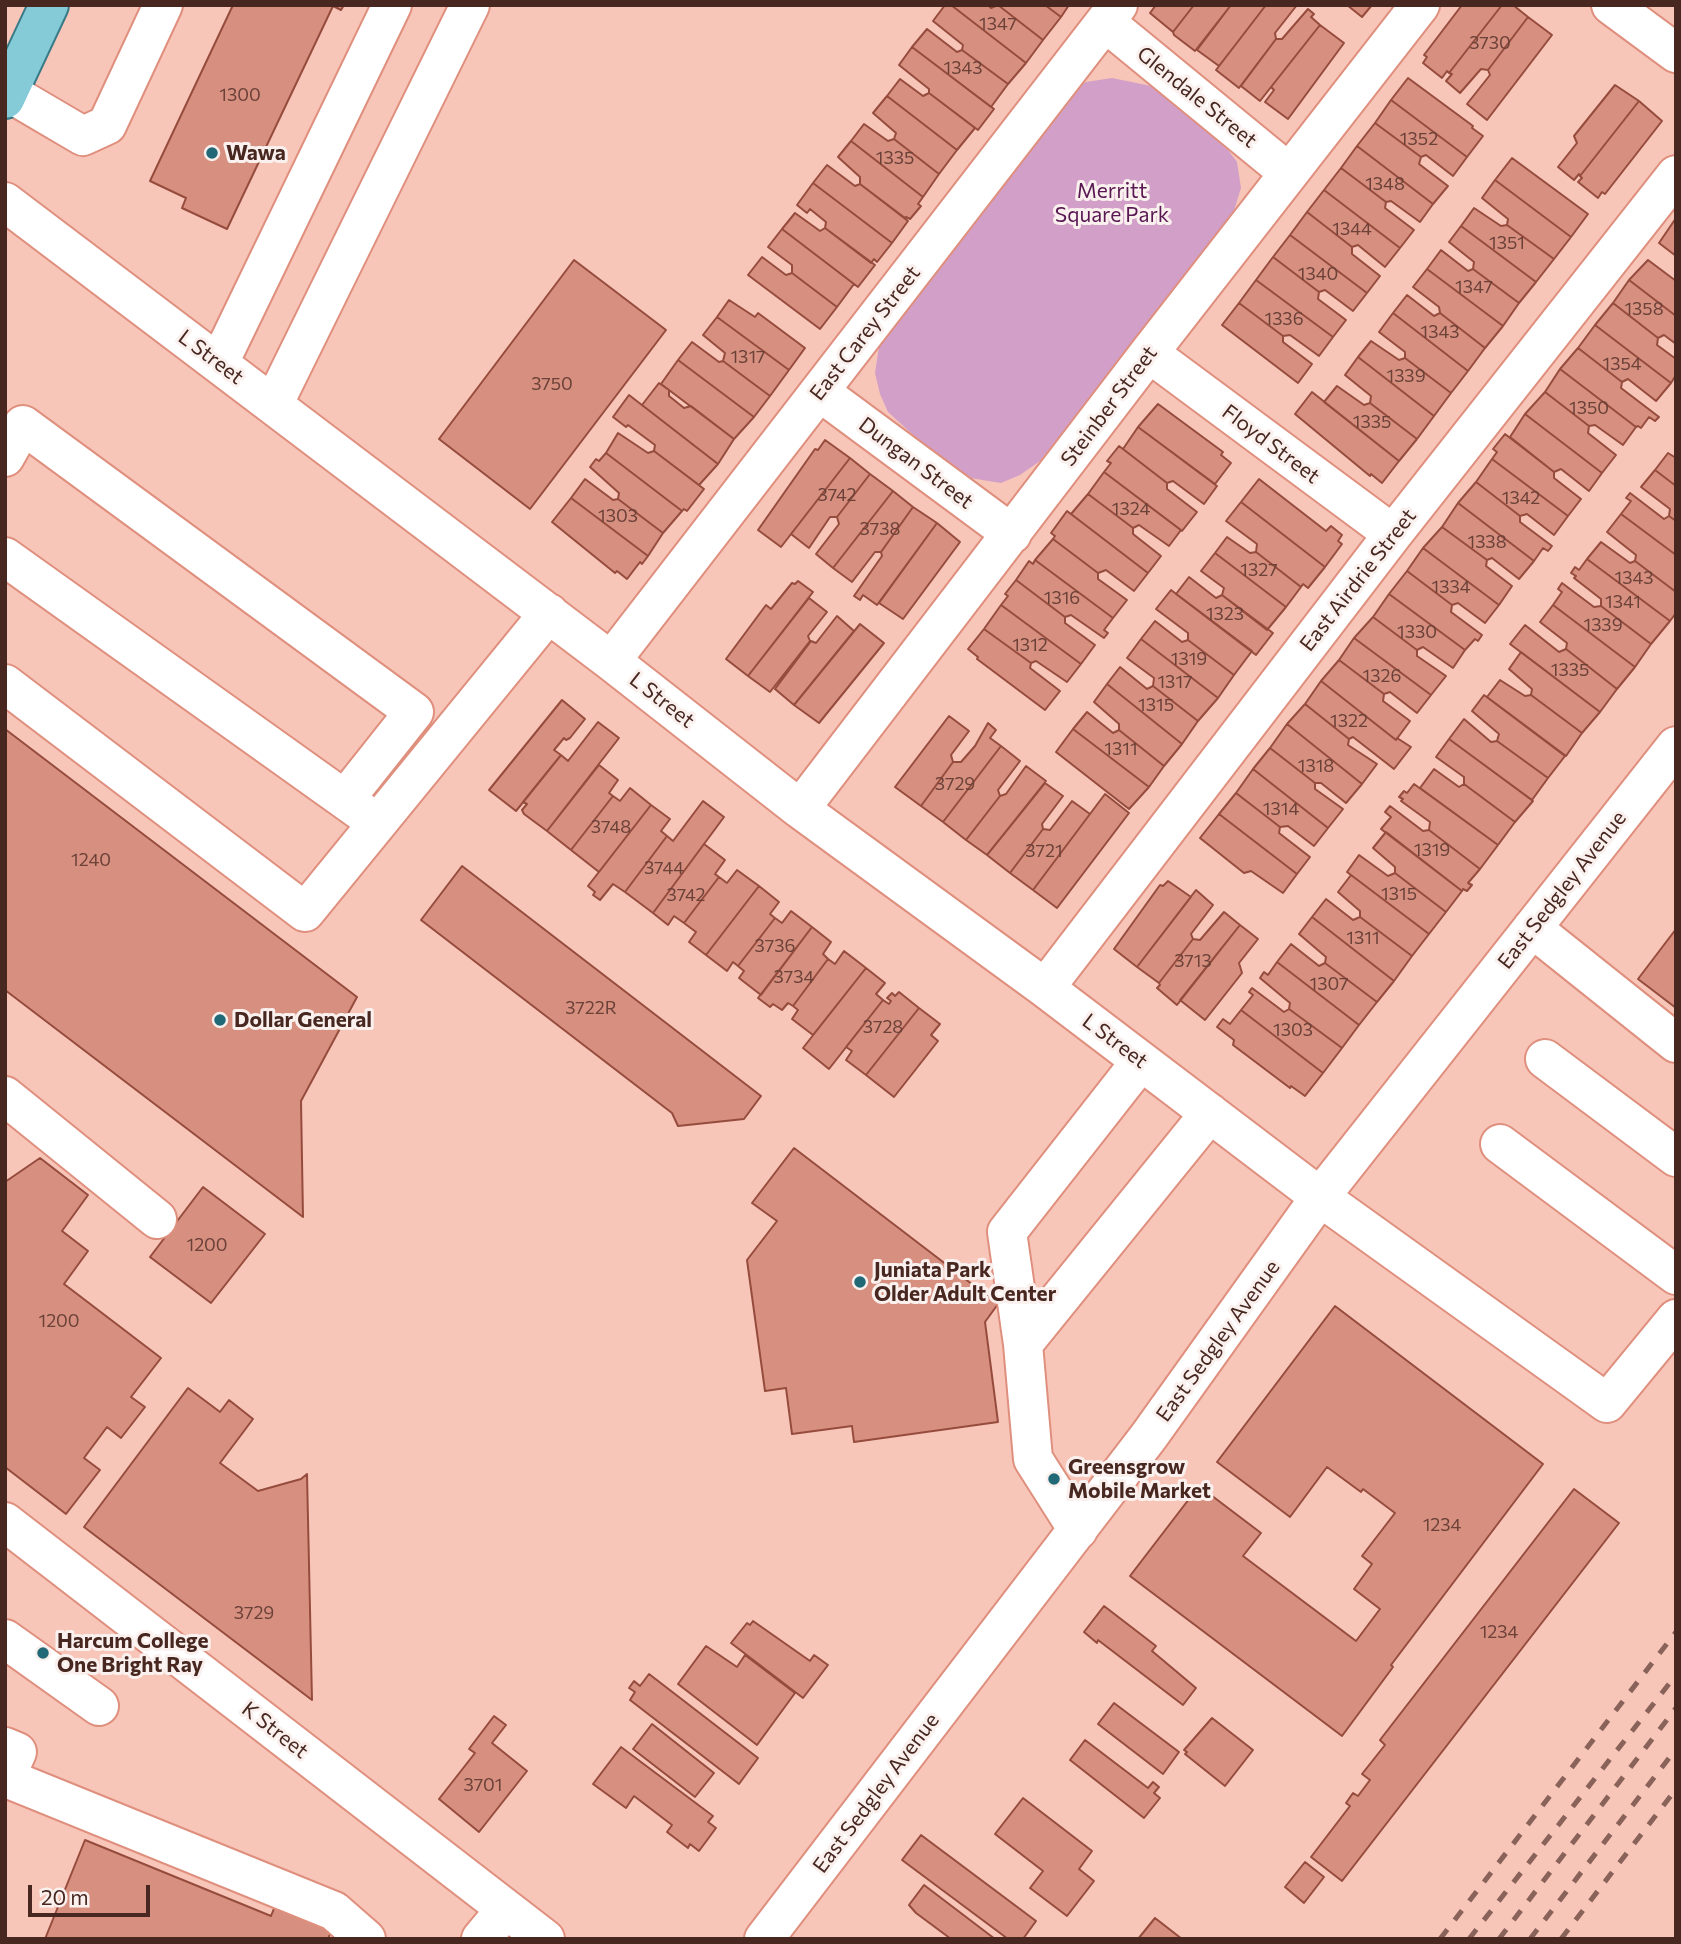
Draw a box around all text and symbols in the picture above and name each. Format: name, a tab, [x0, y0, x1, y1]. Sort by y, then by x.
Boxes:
house number: 1347	[979, 13, 1017, 35]
house number: 3730	[1469, 32, 1511, 54]
street label: Glendale Street	[1132, 41, 1262, 153]
house number: 1343	[943, 57, 983, 79]
house number: 1300	[219, 84, 261, 106]
house number: 1352	[1400, 128, 1438, 150]
place label: Wawa	[226, 140, 286, 166]
marker: Wawa	[204, 145, 220, 161]
house number: 1335	[876, 147, 914, 169]
house number: 1348	[1365, 173, 1405, 195]
park label: Merritt Square Park	[1055, 178, 1169, 228]
house number: 1344	[1332, 218, 1372, 240]
house number: 1351	[1489, 232, 1525, 254]
street label: East Carey Street	[805, 261, 925, 405]
house number: 1340	[1298, 263, 1338, 285]
house number: 1347	[1455, 276, 1493, 298]
house number: 1358	[1624, 298, 1664, 320]
house number: 1336	[1264, 308, 1304, 330]
house number: 1343	[1420, 321, 1460, 343]
street label: L Street	[173, 324, 249, 390]
street label: Steinber Street	[1056, 341, 1162, 471]
house number: 1317	[730, 346, 766, 368]
house number: 1354	[1602, 353, 1642, 375]
house number: 1339	[1386, 365, 1426, 387]
house number: 3750	[531, 373, 573, 395]
house number: 1350	[1569, 397, 1609, 419]
street label: Floyd Street	[1217, 399, 1325, 489]
house number: 1335	[1353, 411, 1391, 433]
street label: Dungan Street	[854, 412, 978, 514]
house number: 3742	[817, 484, 857, 506]
house number: 1342	[1502, 487, 1540, 509]
house number: 1324	[1112, 498, 1150, 520]
street label: East Airdrie Street	[1295, 504, 1421, 656]
house number: 1303	[598, 505, 638, 527]
house number: 3738	[860, 518, 900, 540]
house number: 1338	[1467, 531, 1507, 553]
house number: 1327	[1240, 559, 1278, 581]
house number: 1343	[1614, 567, 1654, 589]
house number: 1334	[1432, 576, 1470, 598]
house number: 1316	[1044, 587, 1080, 609]
house number: 1341	[1605, 591, 1641, 613]
house number: 1323	[1206, 603, 1244, 625]
house number: 1339	[1583, 614, 1623, 636]
house number: 1330	[1397, 621, 1437, 643]
house number: 1312	[1012, 634, 1048, 656]
house number: 1319	[1171, 648, 1207, 670]
house number: 1335	[1551, 659, 1589, 681]
house number: 1326	[1363, 665, 1401, 687]
street label: L Street	[625, 667, 699, 733]
house number: 1317	[1157, 671, 1193, 693]
house number: 1315	[1138, 694, 1174, 716]
house number: 1322	[1330, 710, 1368, 732]
house number: 1311	[1104, 738, 1138, 760]
house number: 1318	[1298, 755, 1334, 777]
house number: 3729	[935, 773, 975, 795]
house number: 1314	[1263, 798, 1299, 820]
street label: East Sedgley Avenue	[1493, 806, 1631, 974]
house number: 3748	[591, 816, 631, 838]
house number: 1319	[1414, 839, 1450, 861]
house number: 3721	[1025, 840, 1063, 862]
house number: 1240	[71, 849, 111, 871]
house number: 3744	[644, 857, 684, 879]
house number: 1315	[1381, 883, 1417, 905]
house number: 3742	[666, 884, 706, 906]
house number: 1311	[1346, 927, 1380, 949]
house number: 3736	[755, 935, 795, 957]
house number: 3713	[1174, 950, 1212, 972]
house number: 3734	[774, 966, 814, 988]
house number: 1307	[1309, 973, 1349, 995]
house number: 3722R	[565, 997, 617, 1019]
place label: Dollar General	[234, 1007, 372, 1033]
street label: L Street	[1077, 1008, 1153, 1074]
marker: Dollar General	[212, 1012, 228, 1028]
house number: 3728	[863, 1016, 903, 1038]
house number: 1303	[1273, 1019, 1313, 1041]
house number: 1200	[186, 1234, 228, 1256]
street label: East Sedgley Avenue	[1151, 1255, 1285, 1427]
place label: Juniata Park Older Adult Center	[874, 1257, 1056, 1307]
marker: Juniata Park Older Adult Center	[852, 1274, 868, 1290]
house number: 1200	[38, 1310, 80, 1332]
place label: Greensgrow Mobile Market	[1068, 1454, 1211, 1504]
marker: Greensgrow Mobile Market	[1046, 1471, 1062, 1487]
house number: 1234	[1423, 1514, 1461, 1536]
house number: 3729	[234, 1602, 274, 1624]
house number: 1234	[1480, 1621, 1518, 1643]
place label: Harcum College One Bright Ray	[57, 1628, 208, 1678]
marker: Harcum College One Bright Ray	[35, 1645, 51, 1661]
street label: K Street	[237, 1696, 313, 1764]
street label: East Sedgley Avenue	[808, 1708, 944, 1878]
house number: 3701	[463, 1774, 503, 1796]
scale bar	[32, 1870, 154, 1914]
text: 20 m	[41, 1884, 89, 1909]

